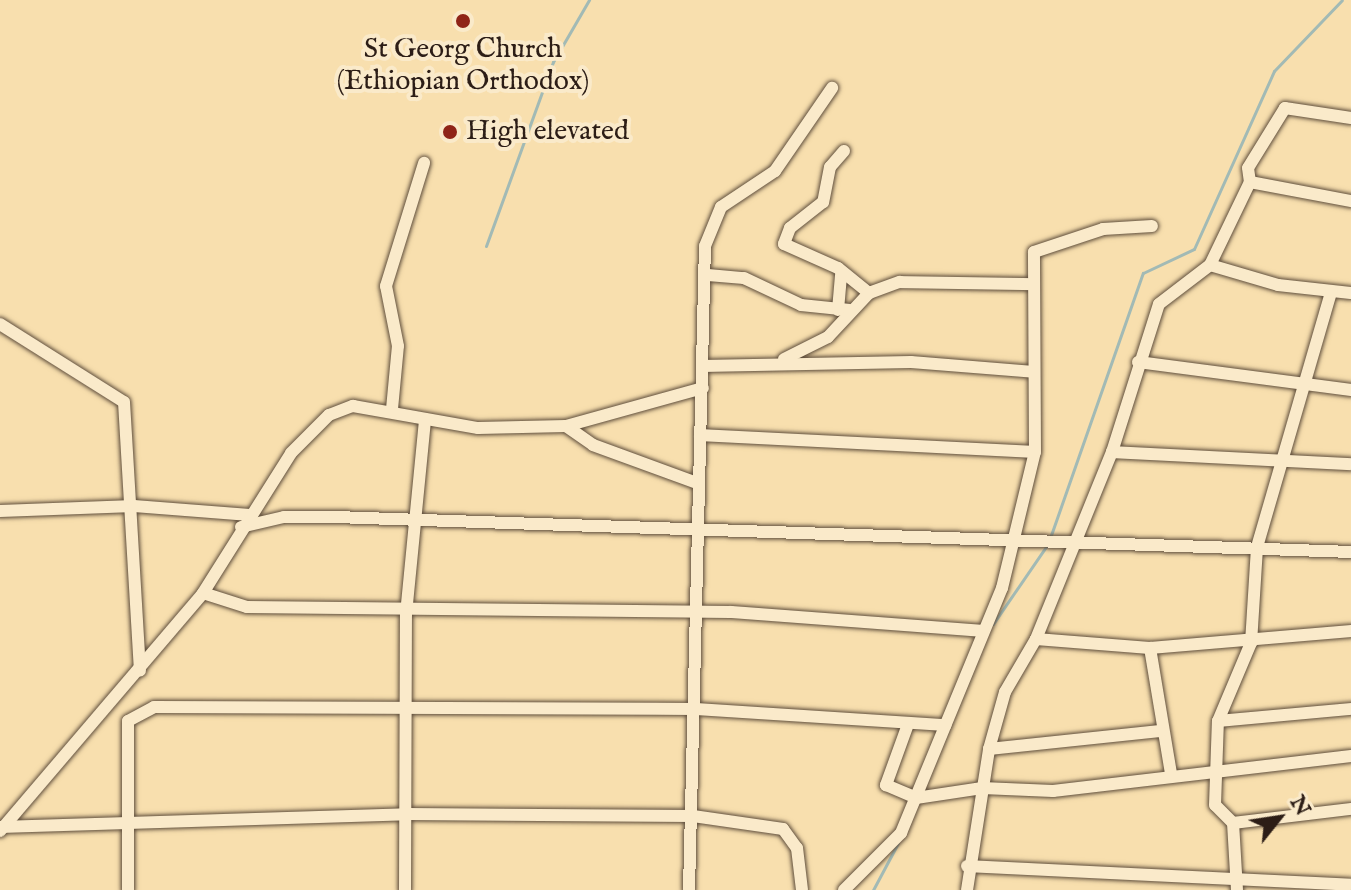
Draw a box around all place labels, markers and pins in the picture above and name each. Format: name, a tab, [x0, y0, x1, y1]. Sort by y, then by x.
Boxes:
marker: St Georg Church (Ethiopian Orthodox)	[454, 12, 472, 30]
place label: St Georg Church (Ethiopian Orthodox)	[337, 33, 589, 99]
place label: High elevated	[466, 115, 629, 149]
marker: High elevated	[441, 123, 459, 141]

